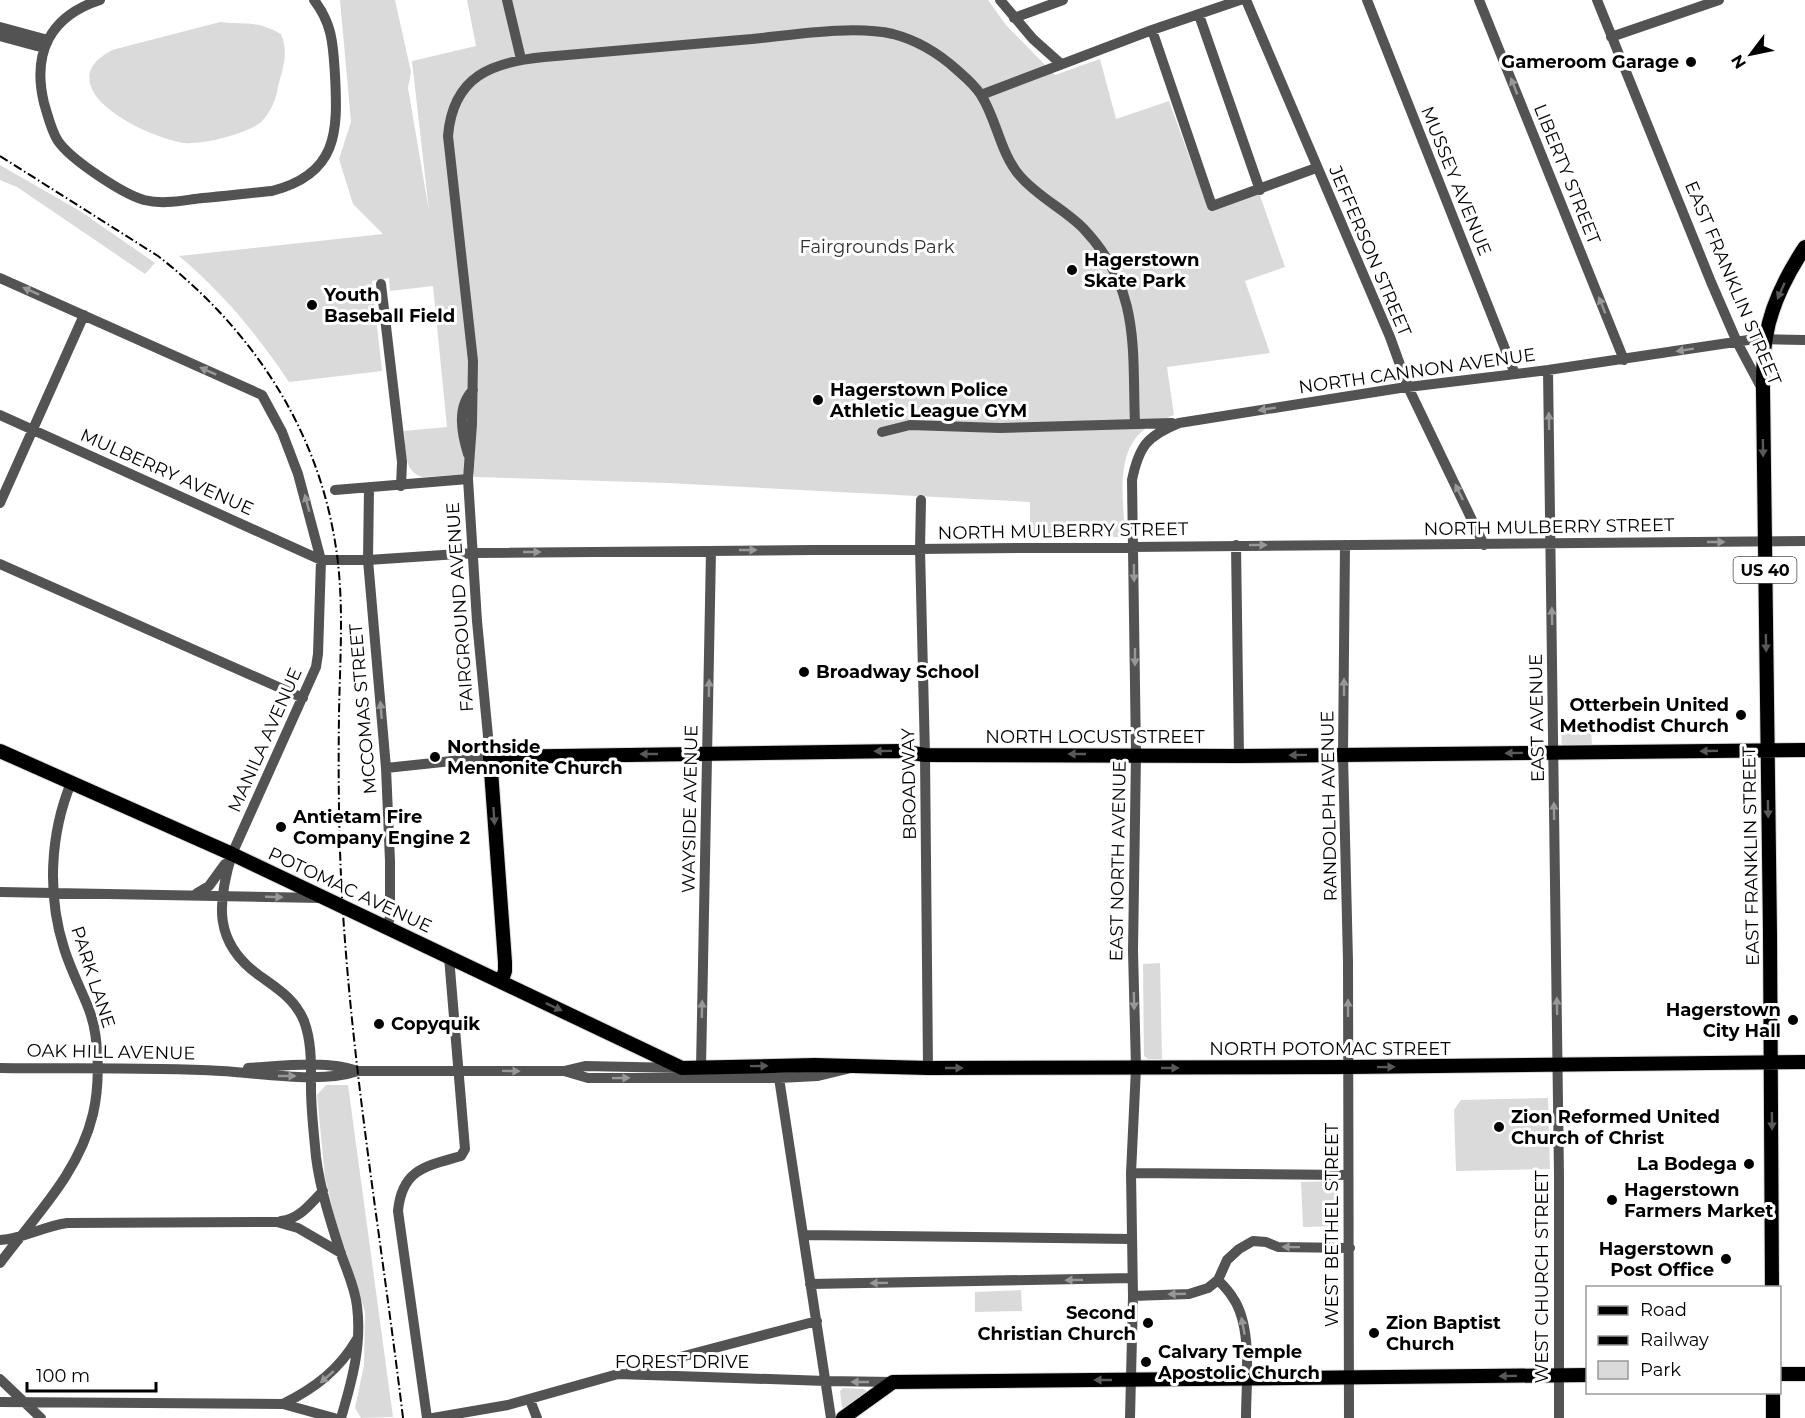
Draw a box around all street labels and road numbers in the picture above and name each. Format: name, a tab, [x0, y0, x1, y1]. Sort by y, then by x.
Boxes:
street label: LIBERTY STREET	[1529, 101, 1605, 248]
street label: MUSSEY AVENUE	[1416, 103, 1496, 259]
street label: JEFFERSON STREET	[1324, 162, 1416, 340]
street label: EAST FRANKLIN STREET	[1680, 178, 1786, 389]
street label: NORTH CANNON AVENUE	[1297, 343, 1537, 399]
street label: MULBERRY AVENUE	[77, 424, 257, 520]
street label: FAIRGROUND AVENUE	[442, 501, 478, 713]
street label: NORTH MULBERRY STREET	[1424, 514, 1675, 540]
street label: NORTH MULBERRY STREET	[938, 518, 1189, 544]
road number: US 40	[1734, 557, 1796, 583]
street label: MCCOMAS STREET	[345, 622, 381, 795]
street label: EAST AVENUE	[1525, 654, 1549, 782]
street label: MANILA AVENUE	[223, 664, 307, 816]
street label: RANDOLPH AVENUE	[1316, 710, 1342, 902]
street label: WAYSIDE AVENUE	[678, 725, 702, 893]
street label: NORTH LOCUST STREET	[985, 726, 1205, 748]
street label: BROADWAY	[897, 727, 921, 840]
street label: EAST FRANKLIN STREET	[1738, 745, 1764, 966]
street label: EAST NORTH AVENUE	[1105, 760, 1131, 962]
street label: POTOMAC AVENUE	[265, 842, 435, 938]
street label: PARK LANE	[66, 923, 120, 1031]
street label: NORTH POTOMAC STREET	[1209, 1038, 1451, 1060]
street label: OAK HILL AVENUE	[26, 1040, 196, 1064]
street label: WEST BETHEL STREET	[1321, 1122, 1343, 1327]
street label: WEST CHURCH STREET	[1531, 1170, 1553, 1384]
street label: FOREST DRIVE	[615, 1351, 749, 1373]

